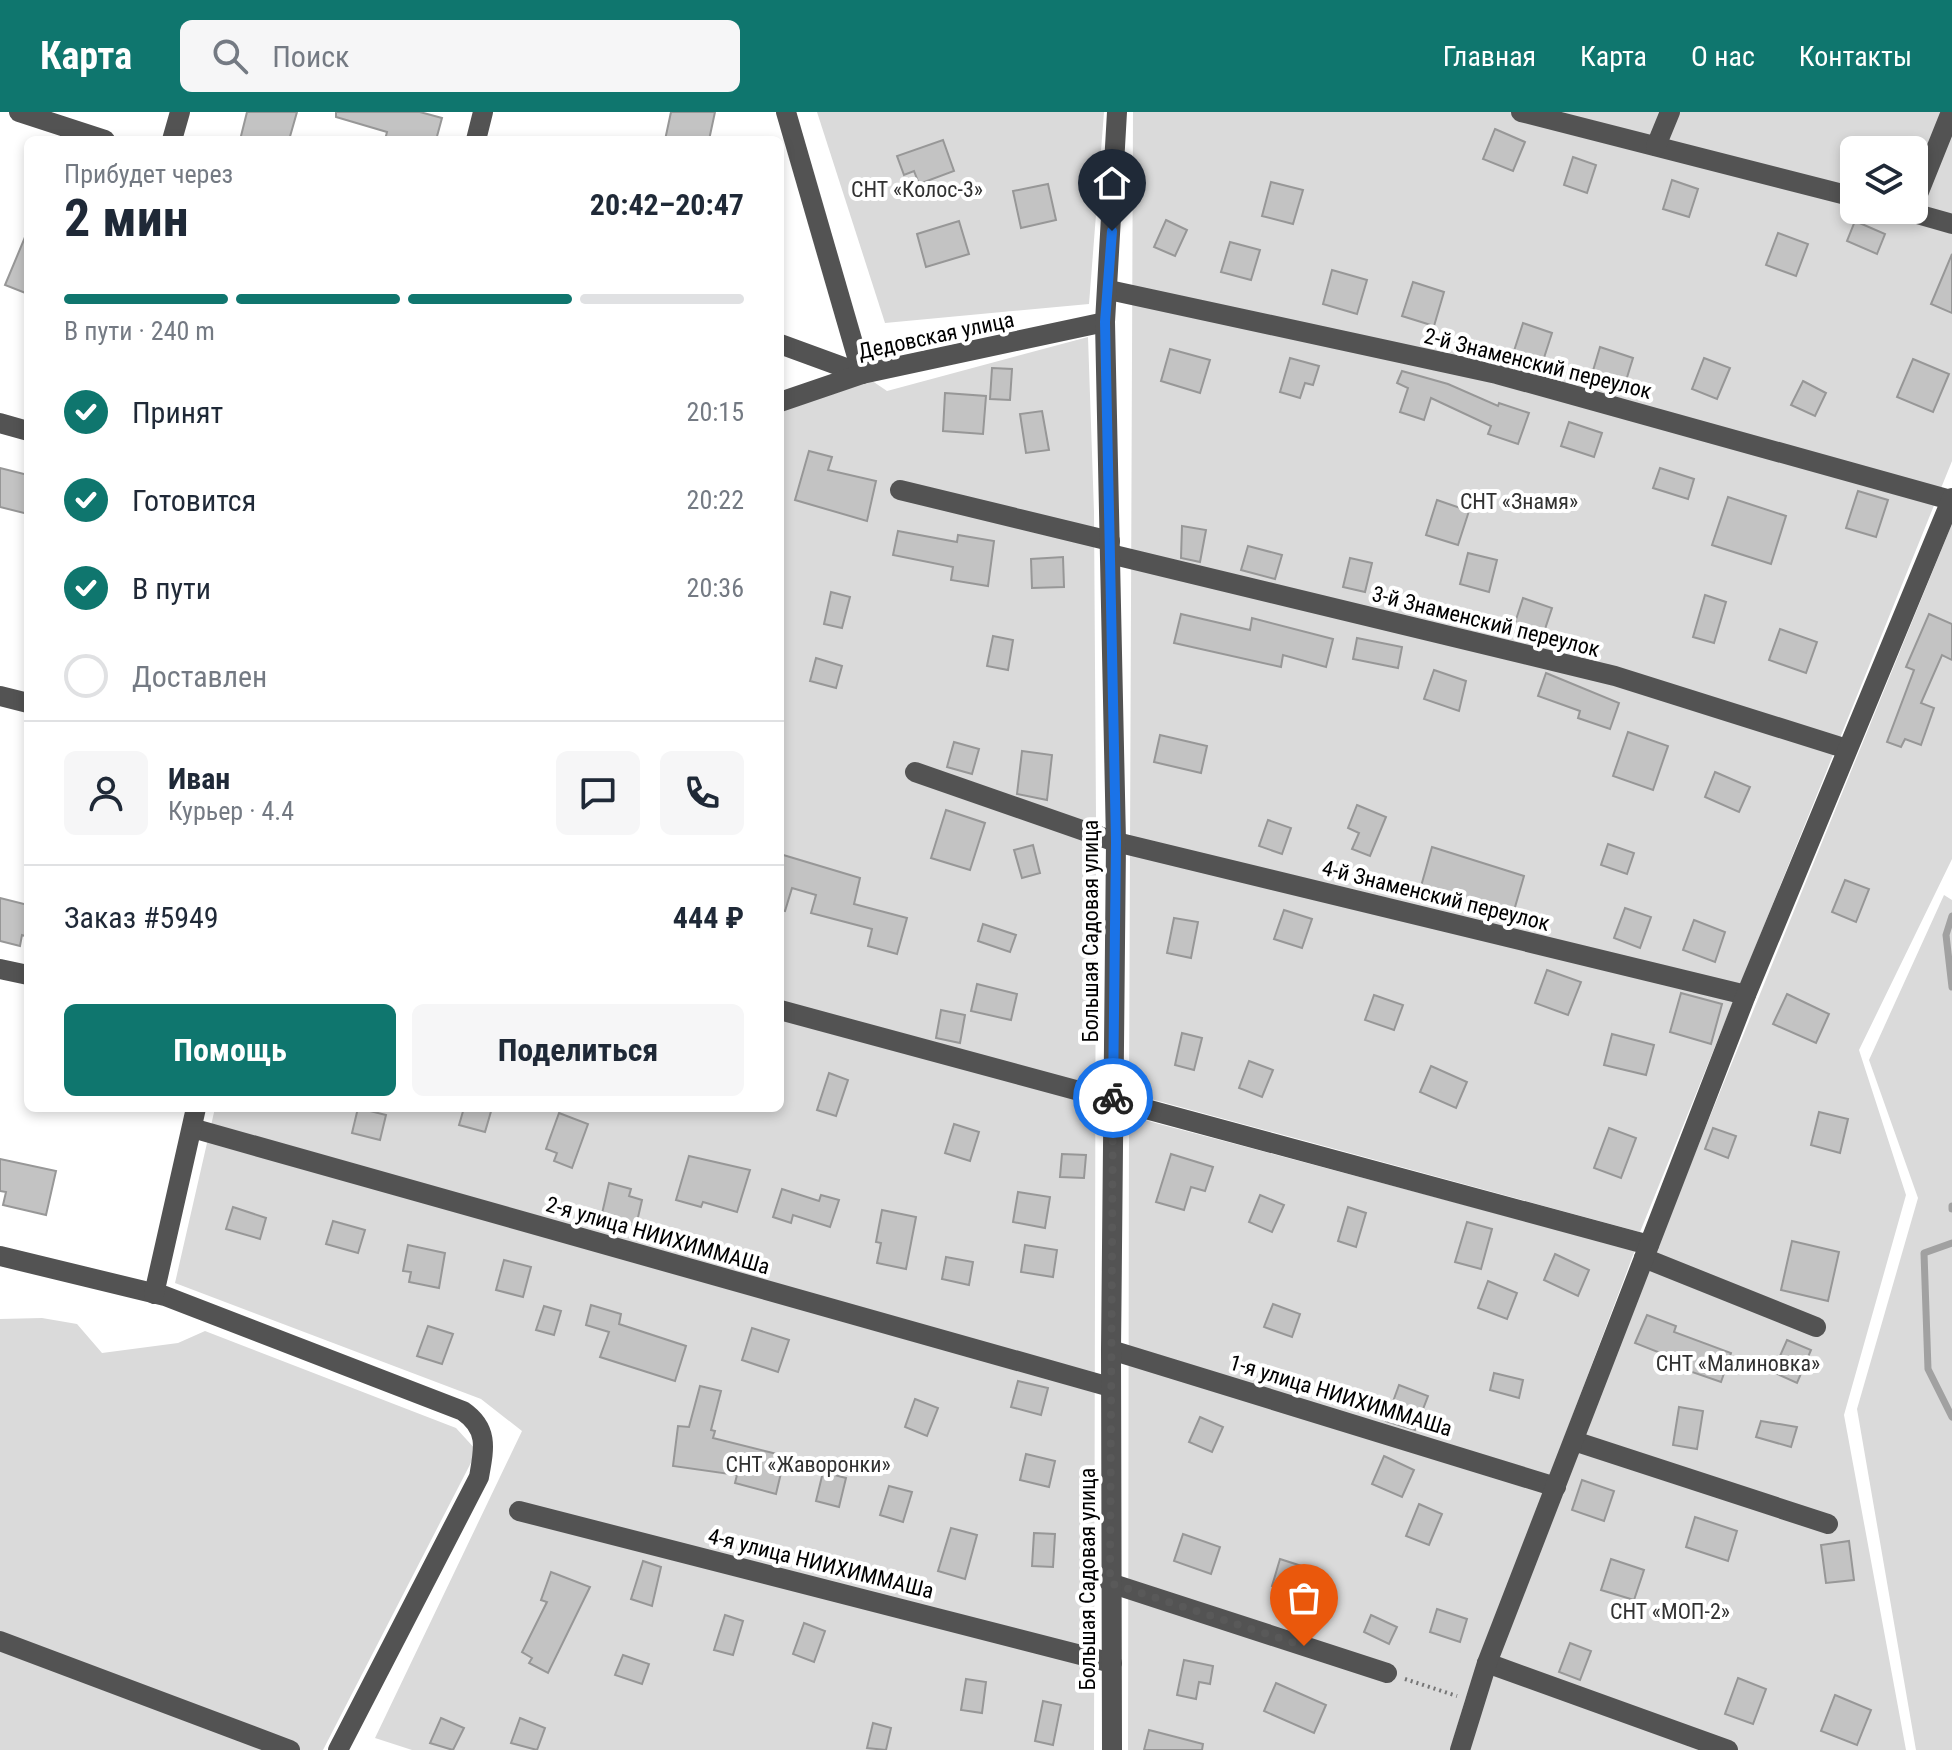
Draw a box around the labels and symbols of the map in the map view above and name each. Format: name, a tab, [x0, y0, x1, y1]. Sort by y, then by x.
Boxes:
pin	[1078, 149, 1146, 231]
park label: СНТ «Колос-3»	[851, 177, 983, 202]
street label: Дедовская улица	[856, 307, 1016, 364]
street label: 2-й Знаменский переулок	[1421, 323, 1655, 404]
park label: СНТ «Знамя»	[1460, 489, 1578, 514]
street label: 3-й Знаменский переулок	[1369, 581, 1603, 662]
street label: Большая Садовая улица	[1078, 820, 1103, 1042]
street label: 4-й Знаменский переулок	[1319, 855, 1553, 936]
courier	[1073, 1058, 1153, 1138]
street label: 2-я улица НИИХИММАШа	[543, 1192, 773, 1279]
street label: 1-я улица НИИХИММАШа	[1226, 1350, 1455, 1441]
park label: СНТ «Малиновка»	[1656, 1351, 1820, 1376]
park label: СНТ «Жаворонки»	[725, 1452, 891, 1477]
street label: Большая Садовая улица	[1075, 1468, 1100, 1690]
street label: 4-я улица НИИХИММАШа	[705, 1523, 936, 1604]
pin	[1270, 1564, 1338, 1646]
park label: СНТ «МОП-2»	[1610, 1599, 1730, 1624]

